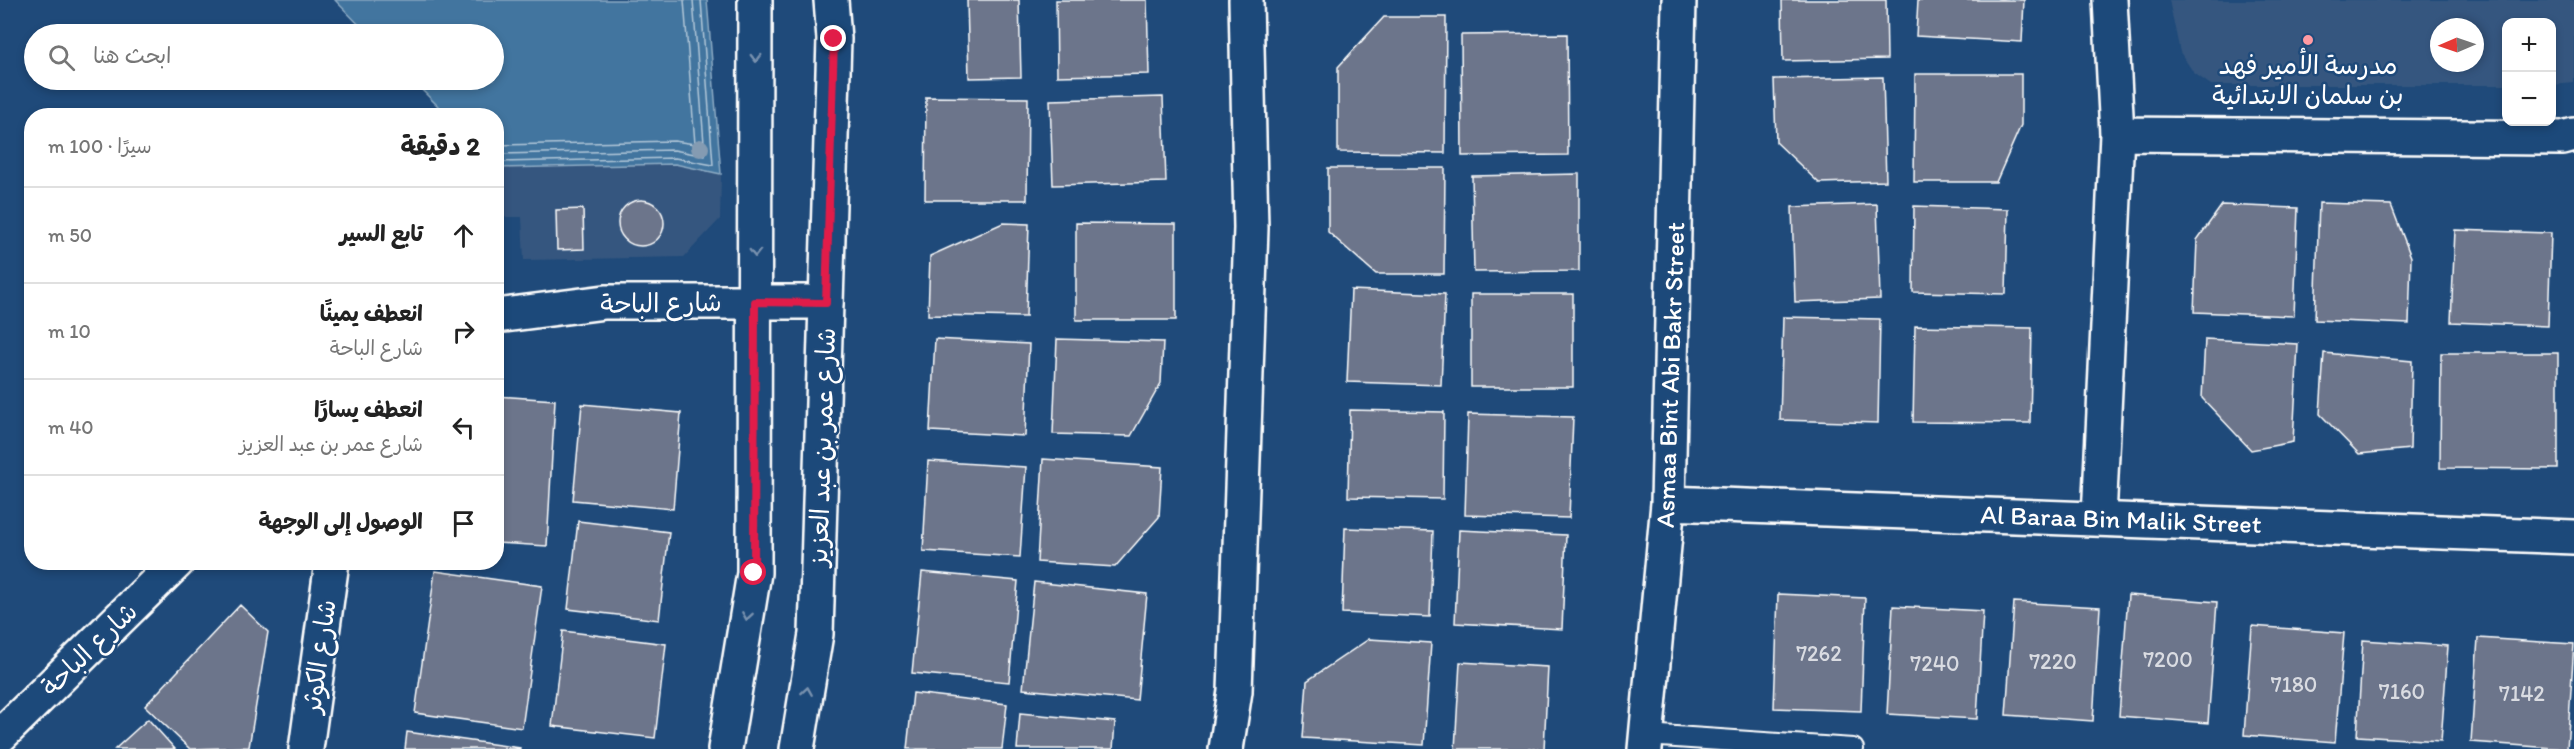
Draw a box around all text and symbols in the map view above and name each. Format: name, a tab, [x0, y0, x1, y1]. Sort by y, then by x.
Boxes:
north arrow	[2430, 18, 2484, 72]
map controls	[2502, 18, 2556, 126]
button: +	[2502, 18, 2556, 72]
search box	[24, 24, 504, 90]
route end	[820, 25, 846, 51]
marker: مدرسة الأمير فهد بن سلمان الابتدائية	[2301, 33, 2315, 47]
icon: search	[45, 41, 78, 74]
text: ابحث هنا	[93, 42, 172, 69]
place label: مدرسة الأمير فهد بن سلمان الابتدائية	[2212, 47, 2404, 111]
one-way arrow	[750, 54, 762, 63]
button: −	[2502, 72, 2556, 126]
text: 2 دقيقة	[400, 130, 480, 162]
text: سيرًا · 100 m	[48, 134, 152, 158]
icon: ahead	[447, 219, 480, 252]
text: تابع السير	[340, 220, 423, 247]
street label: Asmaa Bint Abi Bakr Street	[1649, 221, 1691, 529]
text: 50 m	[48, 223, 92, 247]
one-way arrow	[749, 249, 761, 258]
street label: شارع الباحة	[600, 286, 722, 322]
text: انعطف يمينًا	[320, 300, 423, 327]
icon: right	[447, 315, 480, 348]
text: 10 m	[48, 319, 91, 343]
street label: شارع عمر بن عبد العزيز	[802, 327, 844, 569]
text: شارع الباحة	[330, 336, 423, 360]
text: انعطف يسارًا	[314, 396, 423, 423]
icon: left	[447, 411, 480, 444]
text: 40 m	[48, 415, 94, 439]
text: شارع عمر بن عبد العزيز	[239, 432, 423, 456]
street label: Al Baraa Bin Malik Street	[1980, 498, 2262, 540]
icon: arrive	[447, 507, 480, 540]
text: الوصول إلى الوجهة	[258, 508, 423, 535]
route start	[740, 559, 766, 585]
street label: شارع الباحة	[34, 595, 145, 704]
street label: شارع الكوثر	[295, 597, 345, 717]
one-way arrow	[741, 611, 754, 621]
house number: 7262	[1796, 640, 1842, 667]
house number: 7200	[2143, 646, 2193, 673]
house number: 7220	[2029, 648, 2077, 675]
house number: 7240	[1910, 650, 1960, 677]
house number: 7180	[2271, 671, 2317, 698]
house number: 7160	[2379, 678, 2425, 705]
house number: 7142	[2499, 680, 2545, 707]
one-way arrow	[800, 687, 812, 696]

